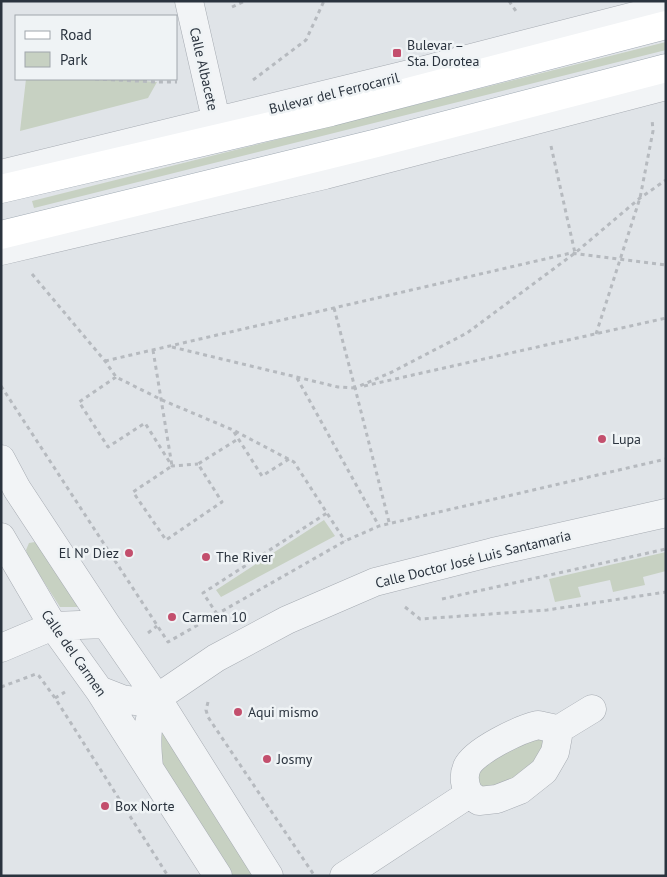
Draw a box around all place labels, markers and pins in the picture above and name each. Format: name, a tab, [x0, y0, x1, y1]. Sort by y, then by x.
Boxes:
place label: Bulevar – Sta. Dorotea	[407, 36, 479, 70]
marker: Bulevar – Sta. Dorotea	[391, 47, 403, 59]
place label: Lupa	[612, 430, 641, 448]
marker: Lupa	[596, 433, 608, 445]
place label: El Nº Diez	[59, 544, 119, 562]
marker: El Nº Diez	[123, 547, 135, 559]
place label: The River	[216, 548, 273, 566]
marker: The River	[200, 551, 212, 563]
place label: Carmen 10	[182, 608, 247, 626]
marker: Carmen 10	[166, 611, 178, 623]
place label: Aqui mismo	[248, 703, 318, 721]
marker: Aqui mismo	[232, 706, 244, 718]
place label: Josmy	[276, 750, 313, 768]
marker: Josmy	[261, 753, 273, 765]
place label: Box Norte	[115, 797, 175, 815]
marker: Box Norte	[99, 800, 111, 812]

